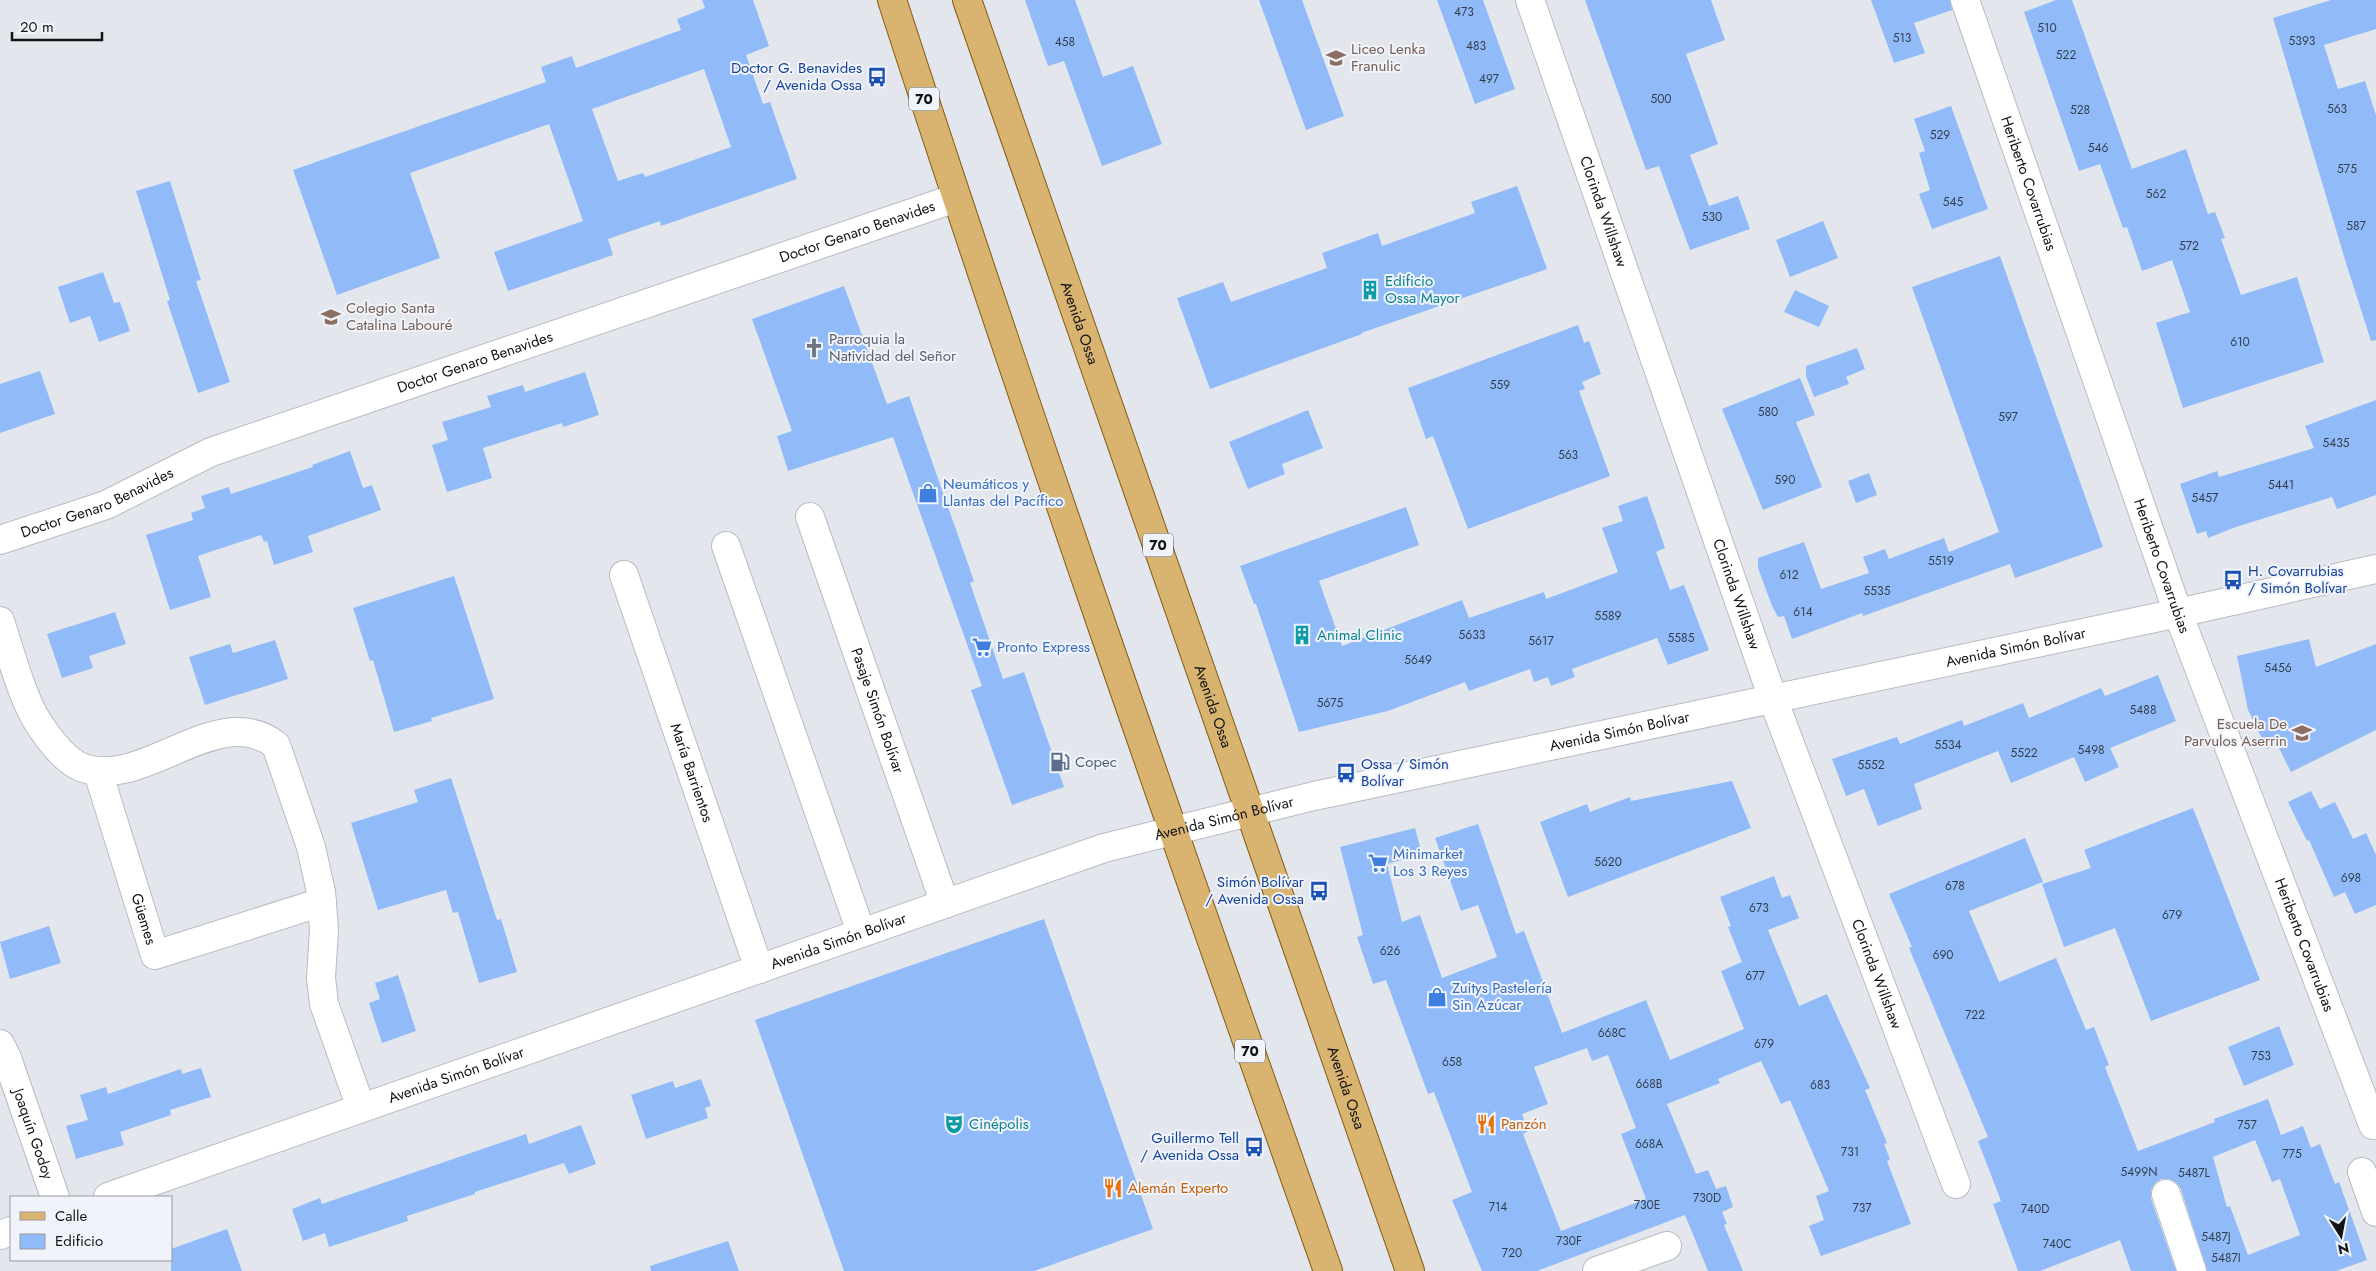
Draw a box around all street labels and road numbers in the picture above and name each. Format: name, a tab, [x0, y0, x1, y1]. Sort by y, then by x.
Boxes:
road number: 70	[909, 88, 939, 110]
street label: Heriberto Covarrubias	[1995, 113, 2062, 254]
street label: Clorinda Willshaw	[1574, 153, 1633, 271]
street label: Doctor Genaro Benavides	[776, 195, 938, 268]
street label: Avenida Ossa	[1055, 278, 1104, 367]
street label: Doctor Genaro Benavides	[394, 325, 556, 399]
street label: Doctor Genaro Benavides	[18, 462, 177, 543]
street label: Heriberto Covarrubias	[2128, 495, 2196, 636]
road number: 70	[1143, 534, 1173, 556]
street label: Clorinda Willshaw	[1707, 536, 1766, 653]
street label: Avenida Simón Bolívar	[1944, 622, 2089, 673]
street label: Pasaje Simón Bolívar	[845, 645, 910, 777]
street label: Avenida Ossa	[1189, 662, 1238, 751]
street label: Avenida Simón Bolívar	[1547, 706, 1692, 757]
street label: María Barrientos	[665, 720, 719, 825]
street label: Avenida Simón Bolívar	[1152, 790, 1297, 846]
street label: Heriberto Covarrubias	[2269, 875, 2340, 1015]
street label: Güemes	[125, 891, 162, 947]
street label: Avenida Simón Bolívar	[767, 907, 910, 975]
street label: Clorinda Willshaw	[1846, 916, 1908, 1033]
road number: 70	[1235, 1040, 1265, 1062]
street label: Avenida Simón Bolívar	[385, 1041, 528, 1109]
street label: Avenida Ossa	[1322, 1043, 1371, 1132]
street label: Joaquín Godoy	[7, 1084, 59, 1183]

